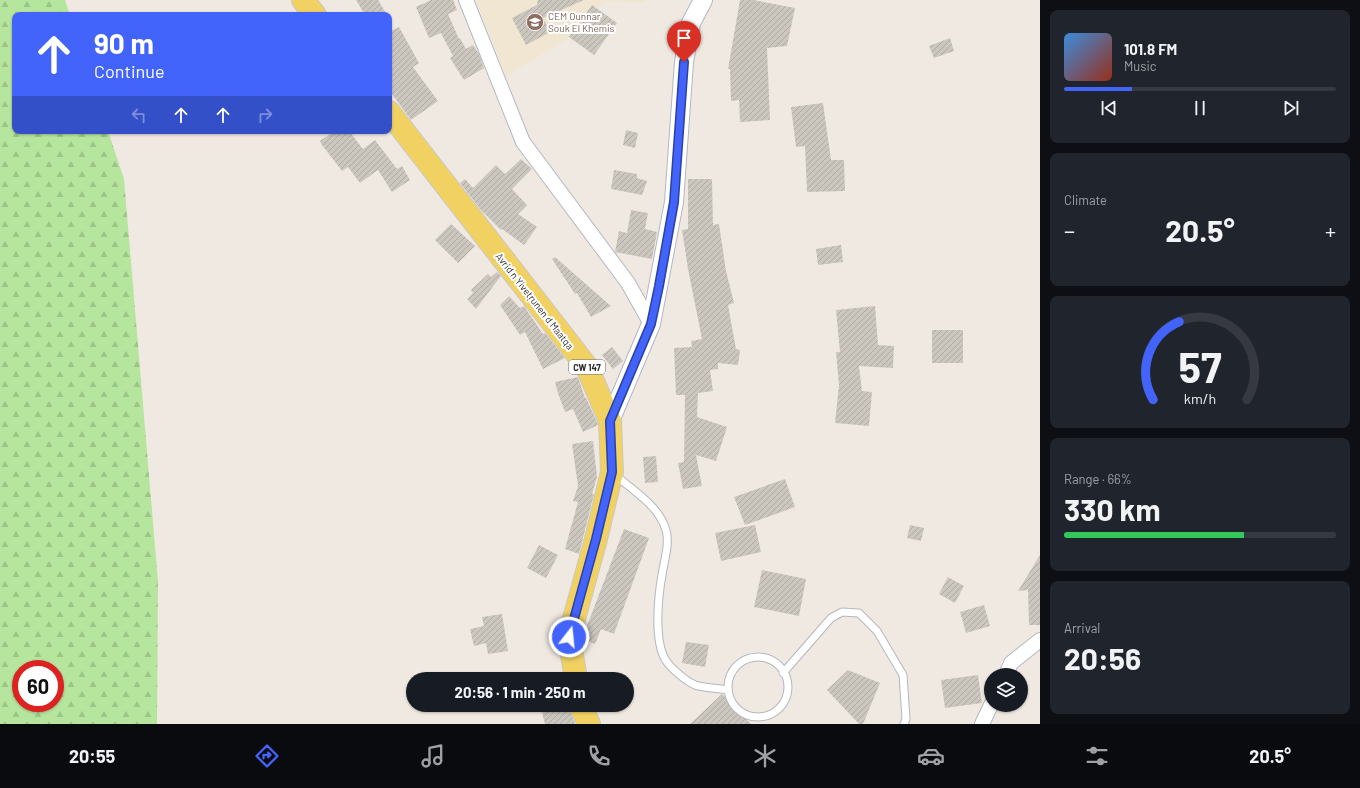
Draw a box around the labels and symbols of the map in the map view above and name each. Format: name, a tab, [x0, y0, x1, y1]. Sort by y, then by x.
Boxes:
place label: CEM Ounnar Souk El Khemis	[548, 10, 615, 34]
school or university icon: CEM Ounnar Souk El Khemis	[525, 12, 545, 32]
pin	[667, 21, 701, 62]
street label: Avrid n Yivetṛunen d Maatqa	[493, 250, 576, 352]
road number: CW 147	[569, 360, 605, 374]
position arrow	[548, 616, 590, 658]
speed limit sign: 60	[12, 660, 64, 712]

